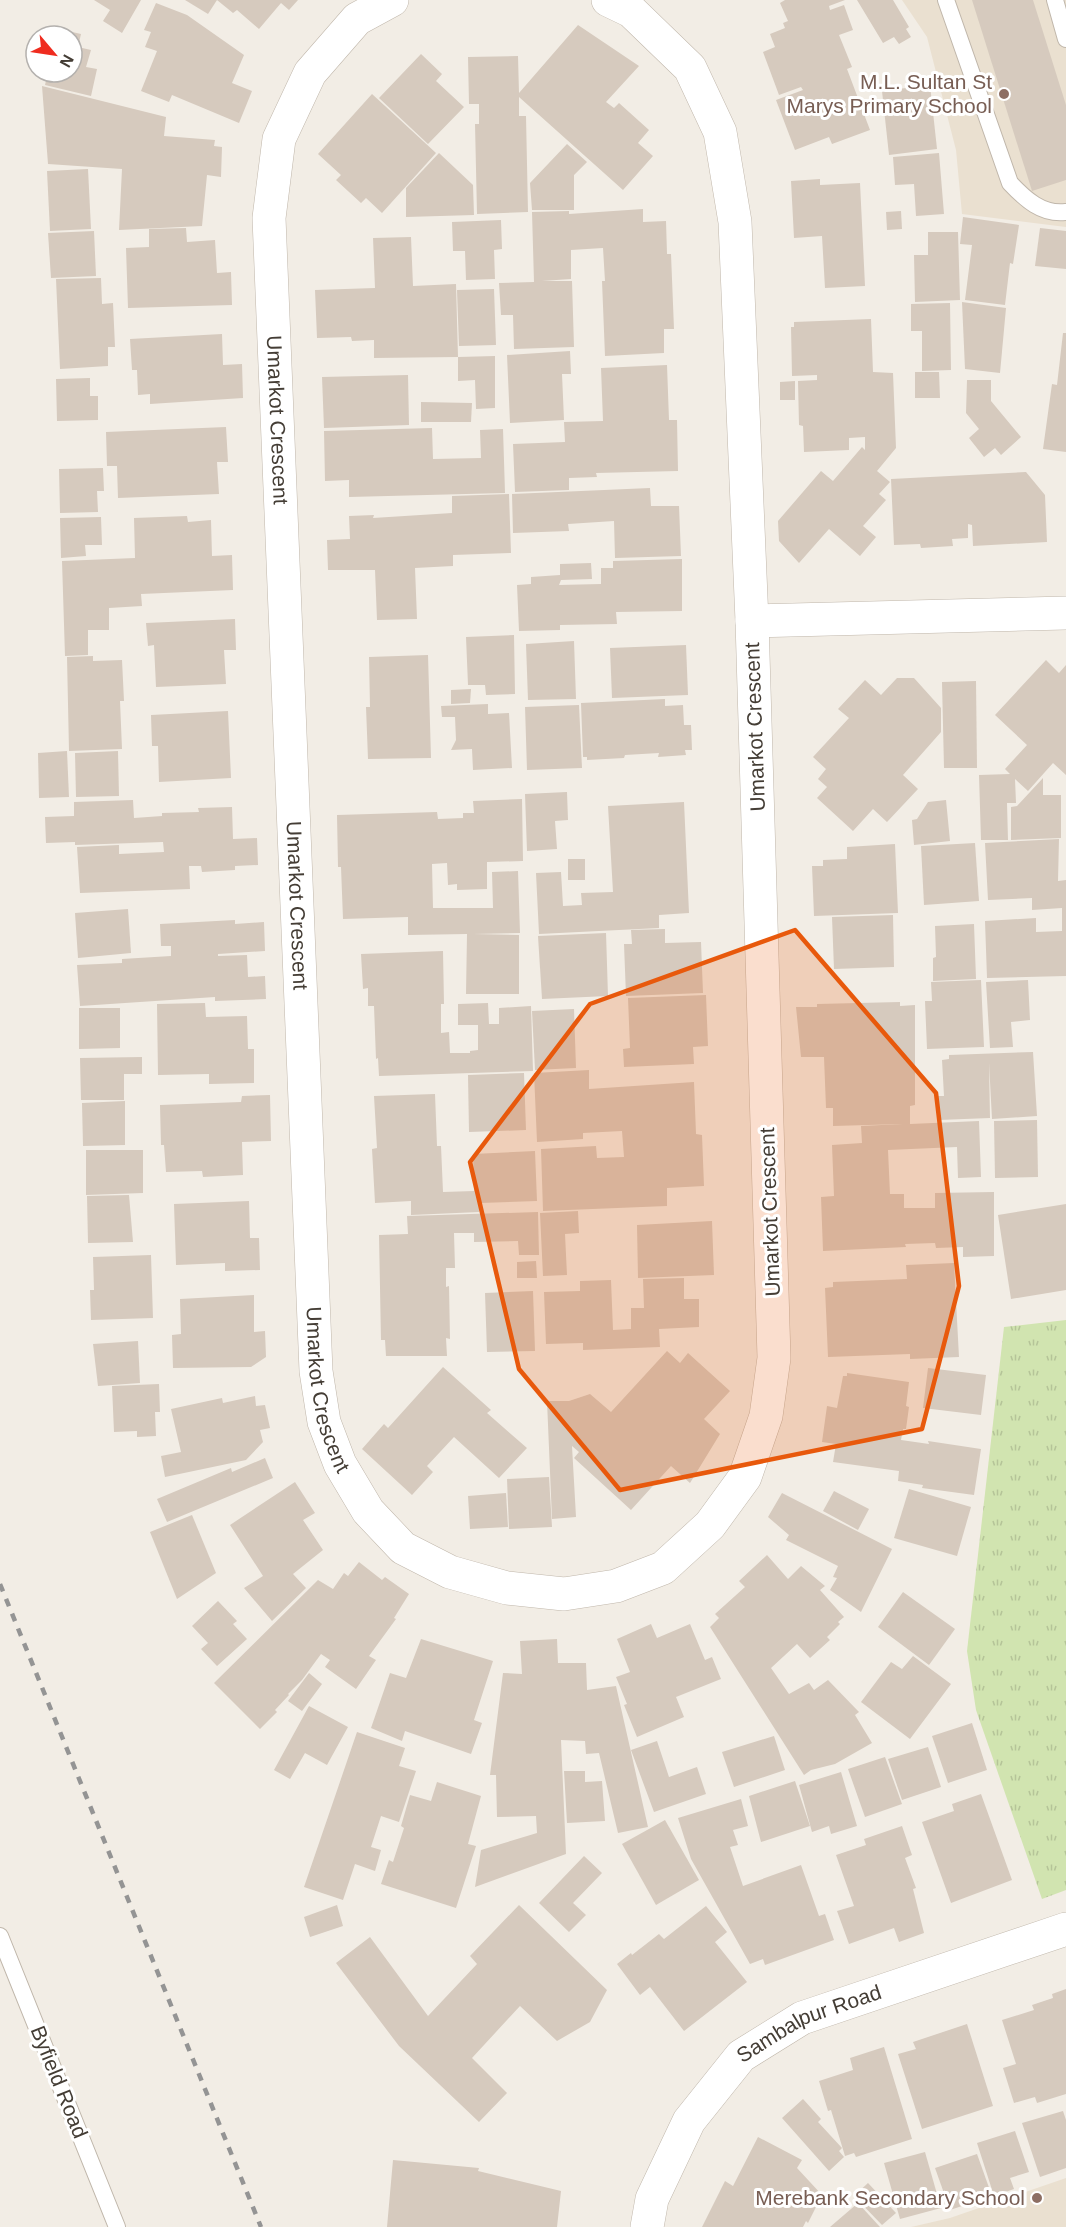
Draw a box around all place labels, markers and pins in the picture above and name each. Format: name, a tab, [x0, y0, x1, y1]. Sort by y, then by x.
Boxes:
place label: M.L. Sultan St Marys Primary School	[787, 70, 992, 117]
marker: M.L. Sultan St Marys Primary School	[997, 87, 1011, 101]
place label: Merebank Secondary School	[755, 2186, 1025, 2209]
marker: Merebank Secondary School	[1030, 2191, 1044, 2205]

